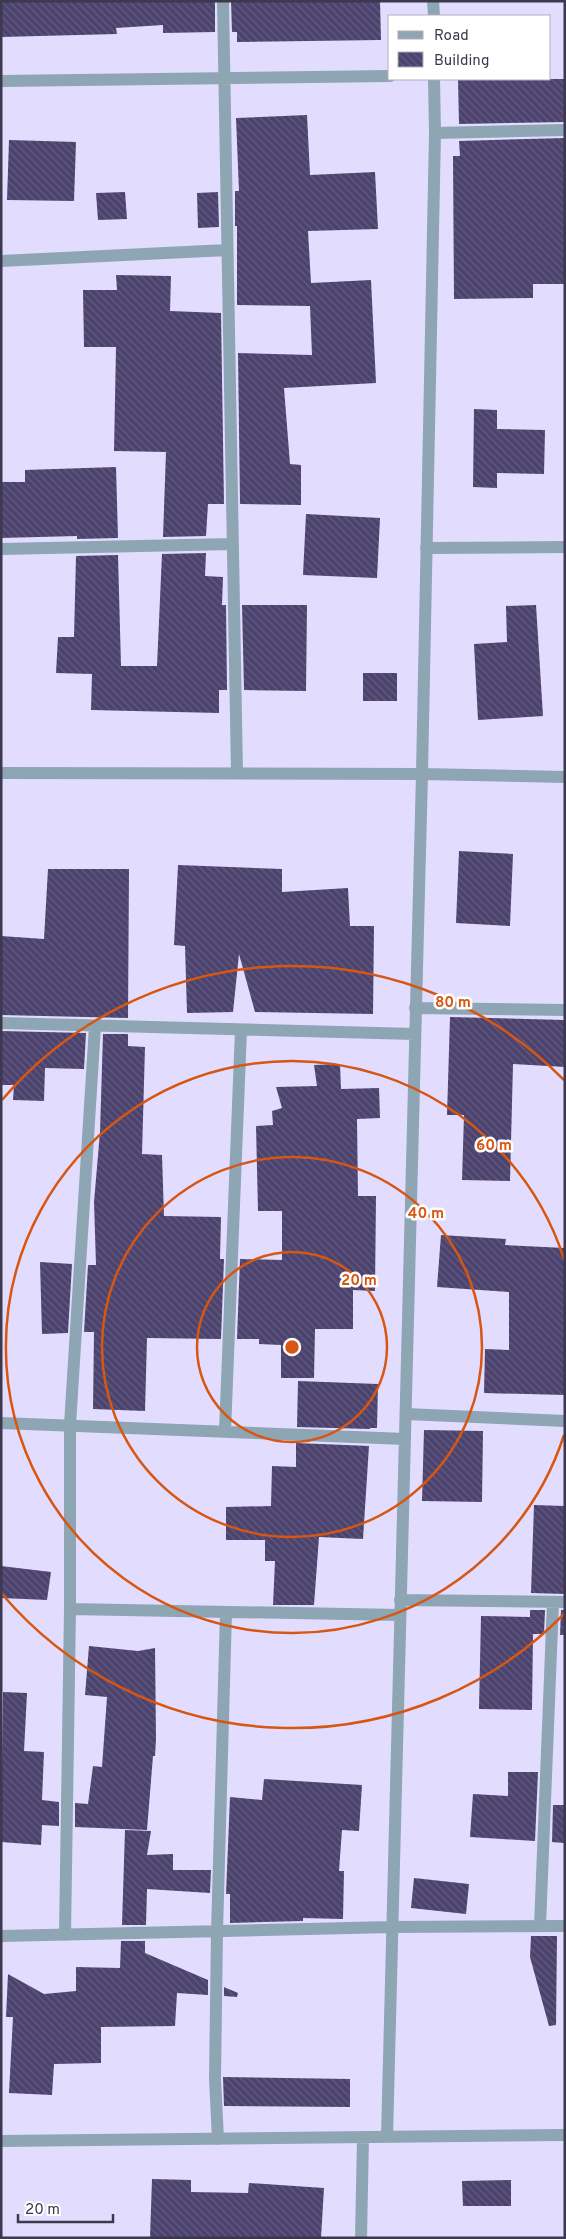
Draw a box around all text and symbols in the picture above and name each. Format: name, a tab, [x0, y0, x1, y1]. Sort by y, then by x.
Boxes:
legend	[388, 15, 551, 80]
text: Road	[434, 27, 469, 46]
text: Building	[434, 52, 489, 71]
text: 80 m	[435, 994, 471, 1013]
text: 60 m	[476, 1137, 512, 1156]
text: 40 m	[408, 1205, 444, 1224]
text: 20 m	[341, 1272, 377, 1291]
centre of rings	[283, 1338, 301, 1356]
scale bar	[18, 2192, 112, 2224]
text: 20 m	[25, 2201, 60, 2220]

